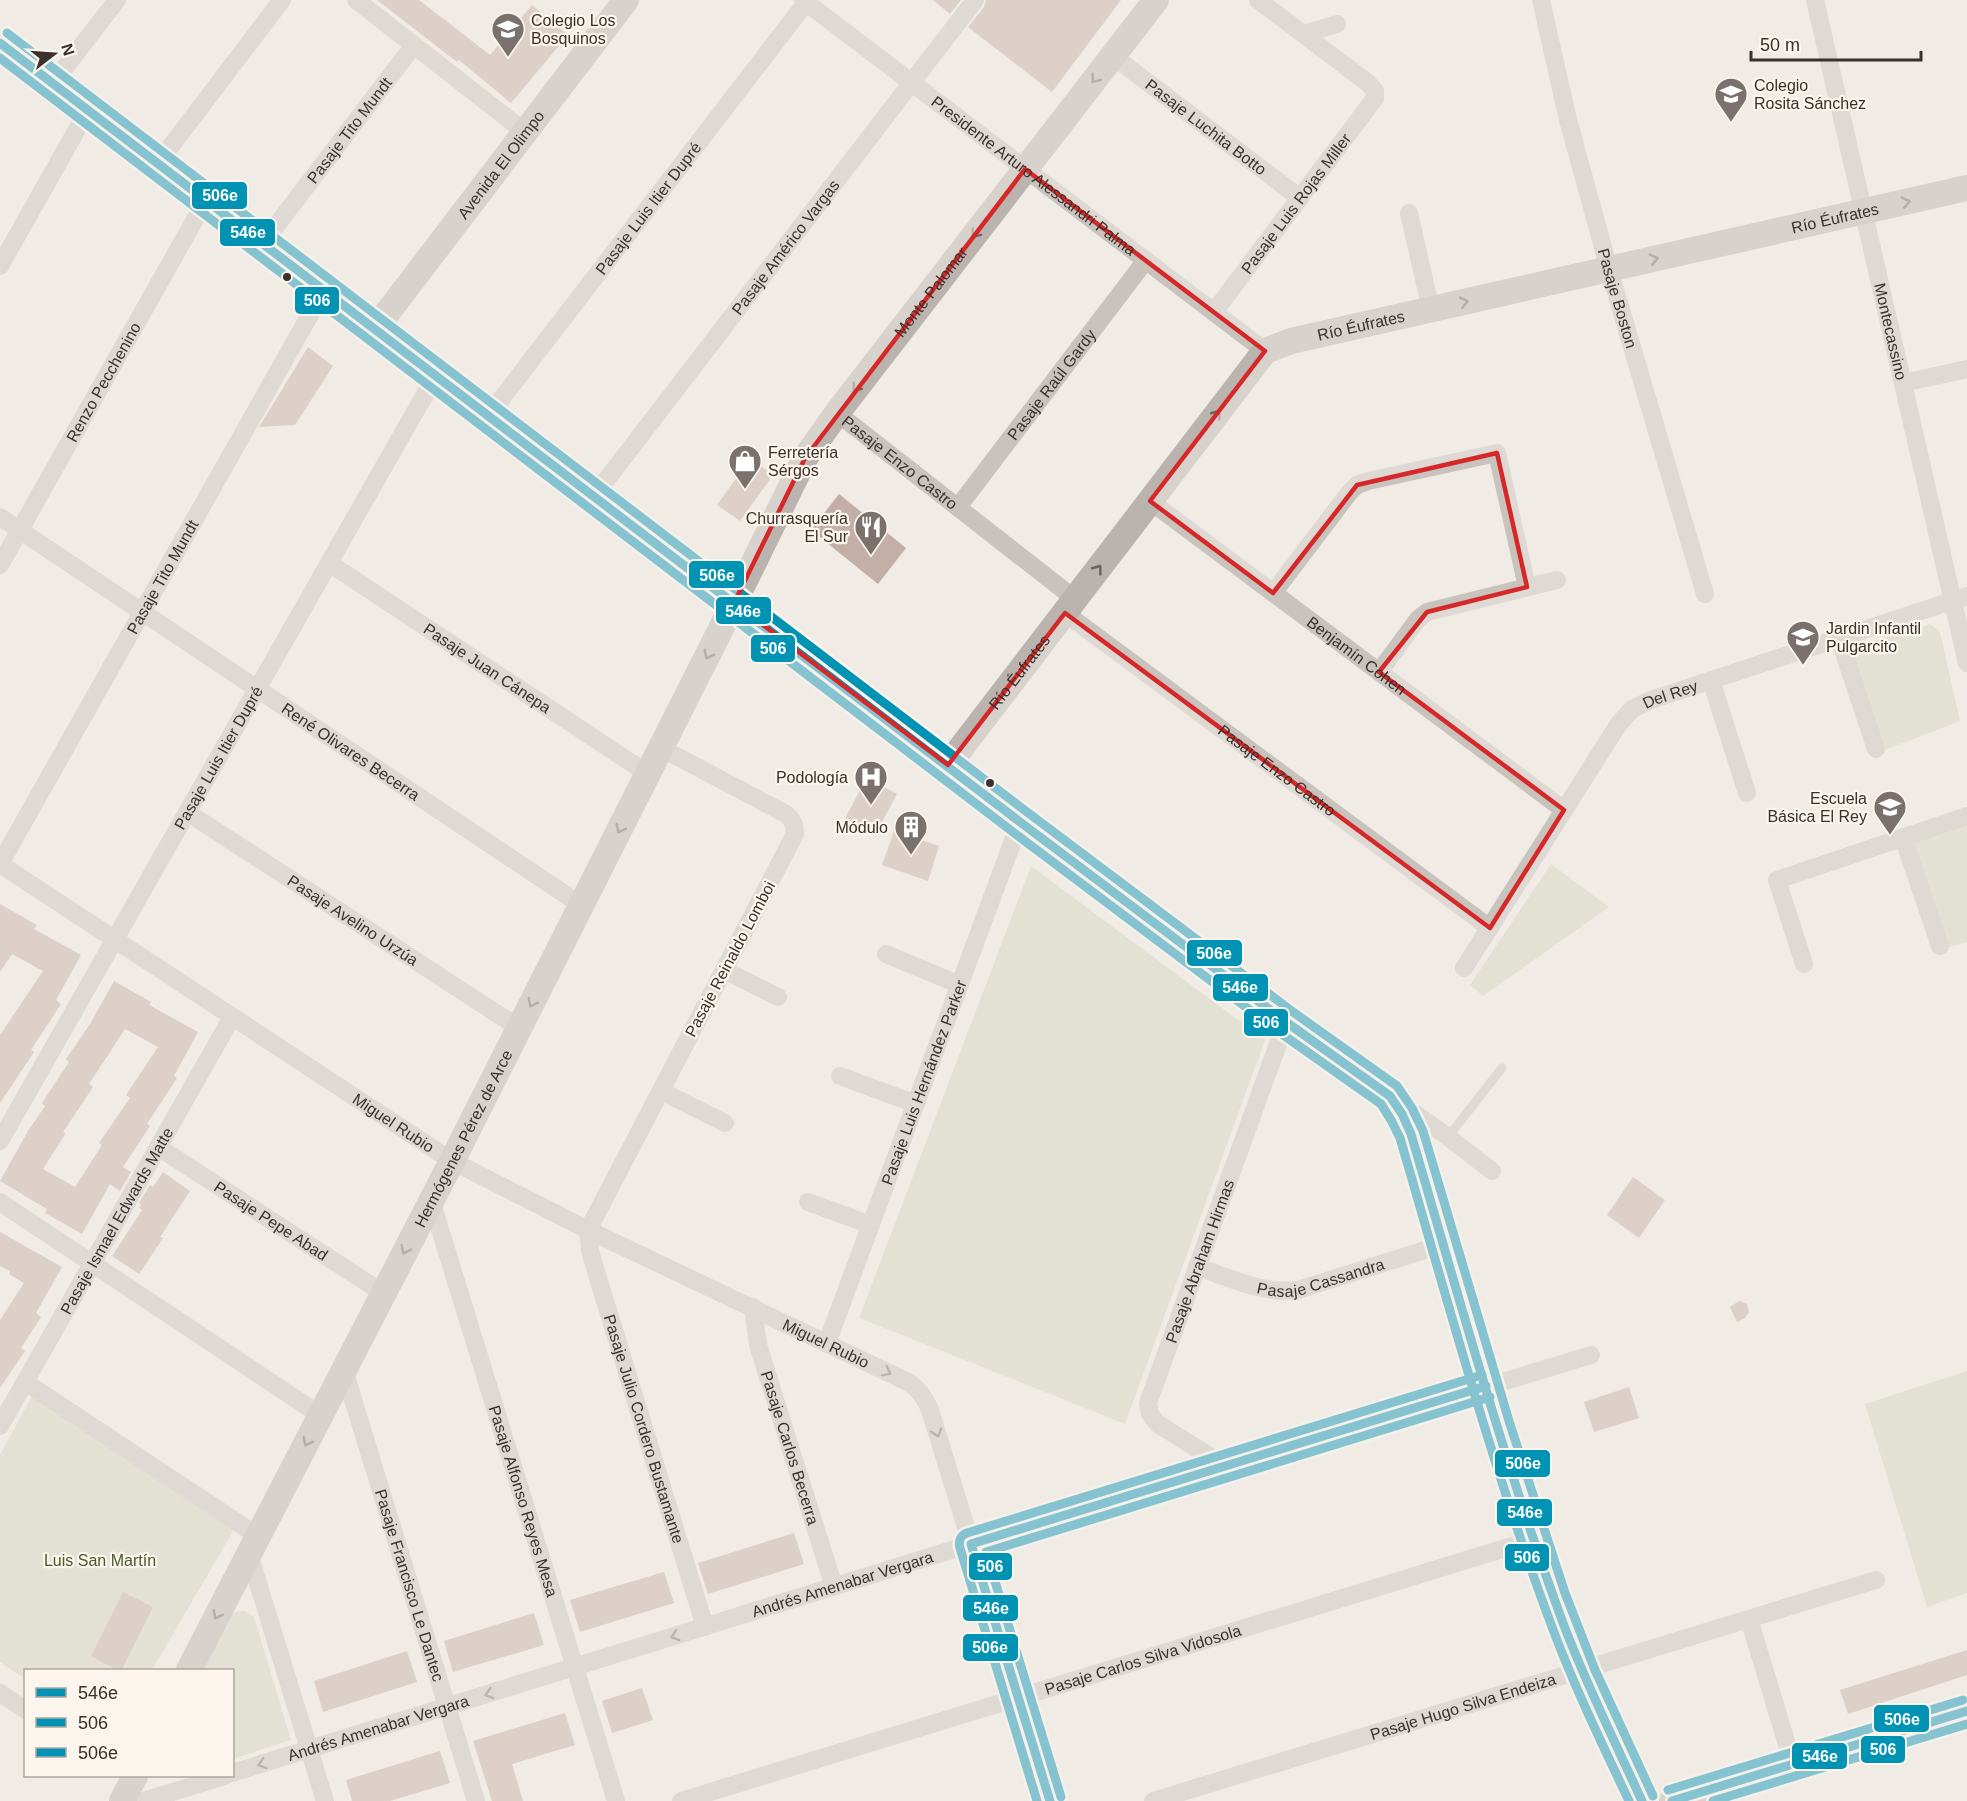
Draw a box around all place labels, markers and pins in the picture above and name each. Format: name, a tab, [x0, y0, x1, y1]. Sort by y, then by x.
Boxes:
school or university icon: Colegio Los Bosquinos	[490, 11, 526, 58]
place label: Colegio Los Bosquinos	[531, 12, 616, 47]
school or university icon: Colegio Rosita Sánchez	[1713, 76, 1749, 123]
place label: Colegio Rosita Sánchez	[1754, 77, 1866, 112]
unlabelled marker	[281, 271, 293, 283]
shop icon: Ferretería Sérgos	[727, 443, 763, 490]
place label: Ferretería Sérgos	[768, 444, 838, 479]
restaurant icon: Churrasquería El Sur	[853, 509, 889, 556]
place label: Churrasquería El Sur	[746, 510, 849, 545]
school or university icon: Jardin Infantil Pulgarcito	[1785, 619, 1821, 666]
place label: Jardin Infantil Pulgarcito	[1826, 620, 1921, 655]
hospital icon: Podología	[853, 759, 889, 806]
place label: Podología	[776, 769, 848, 786]
unlabelled marker	[984, 777, 996, 789]
school or university icon: Escuela Básica El Rey	[1872, 789, 1908, 836]
place label: Escuela Básica El Rey	[1767, 790, 1867, 825]
building icon: Módulo	[893, 809, 929, 856]
place label: Módulo	[836, 819, 888, 836]

